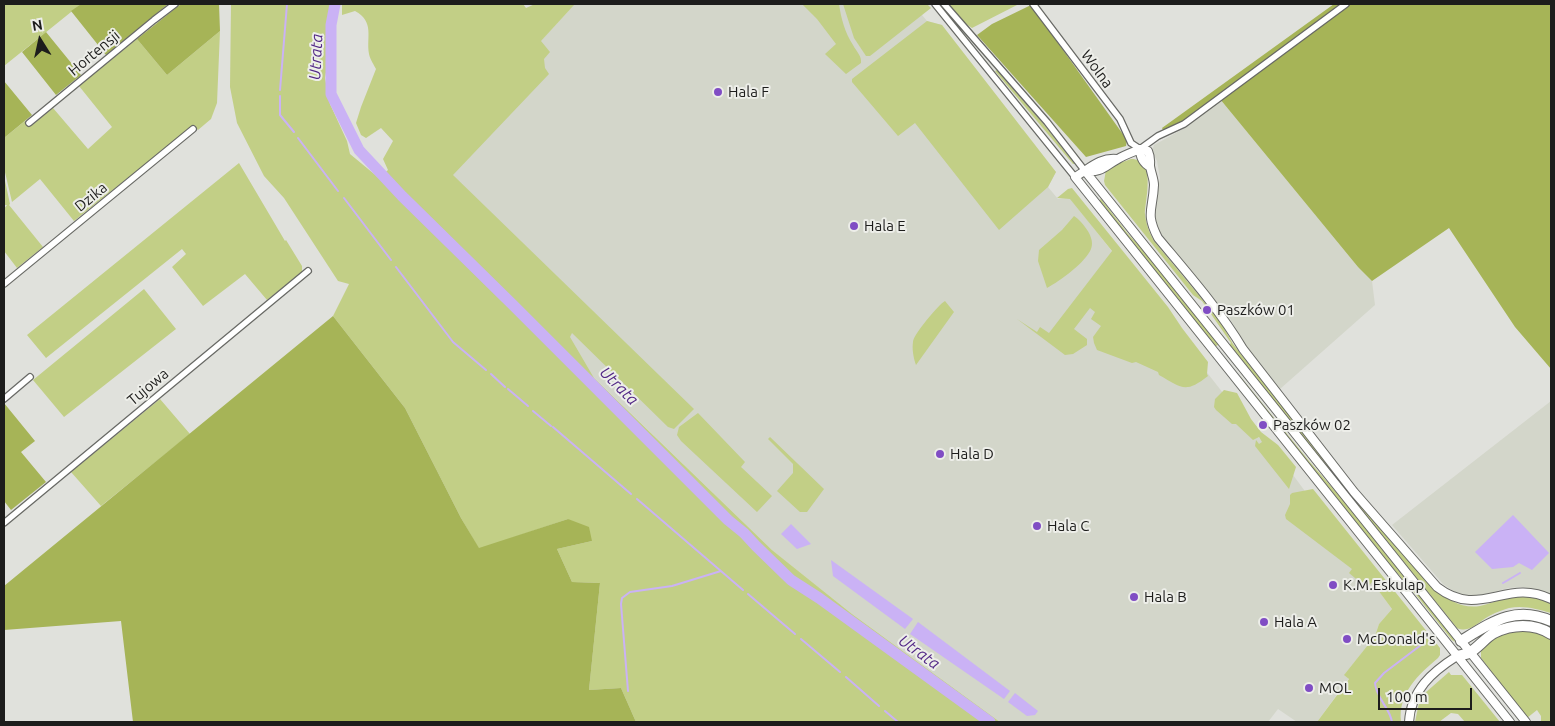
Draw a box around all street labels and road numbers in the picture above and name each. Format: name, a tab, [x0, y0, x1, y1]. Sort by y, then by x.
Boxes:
street label: Hortensji	[65, 26, 123, 80]
street label: Wolna	[1077, 46, 1117, 92]
street label: Dzika	[71, 179, 111, 215]
street label: Tujowa	[124, 365, 172, 409]

